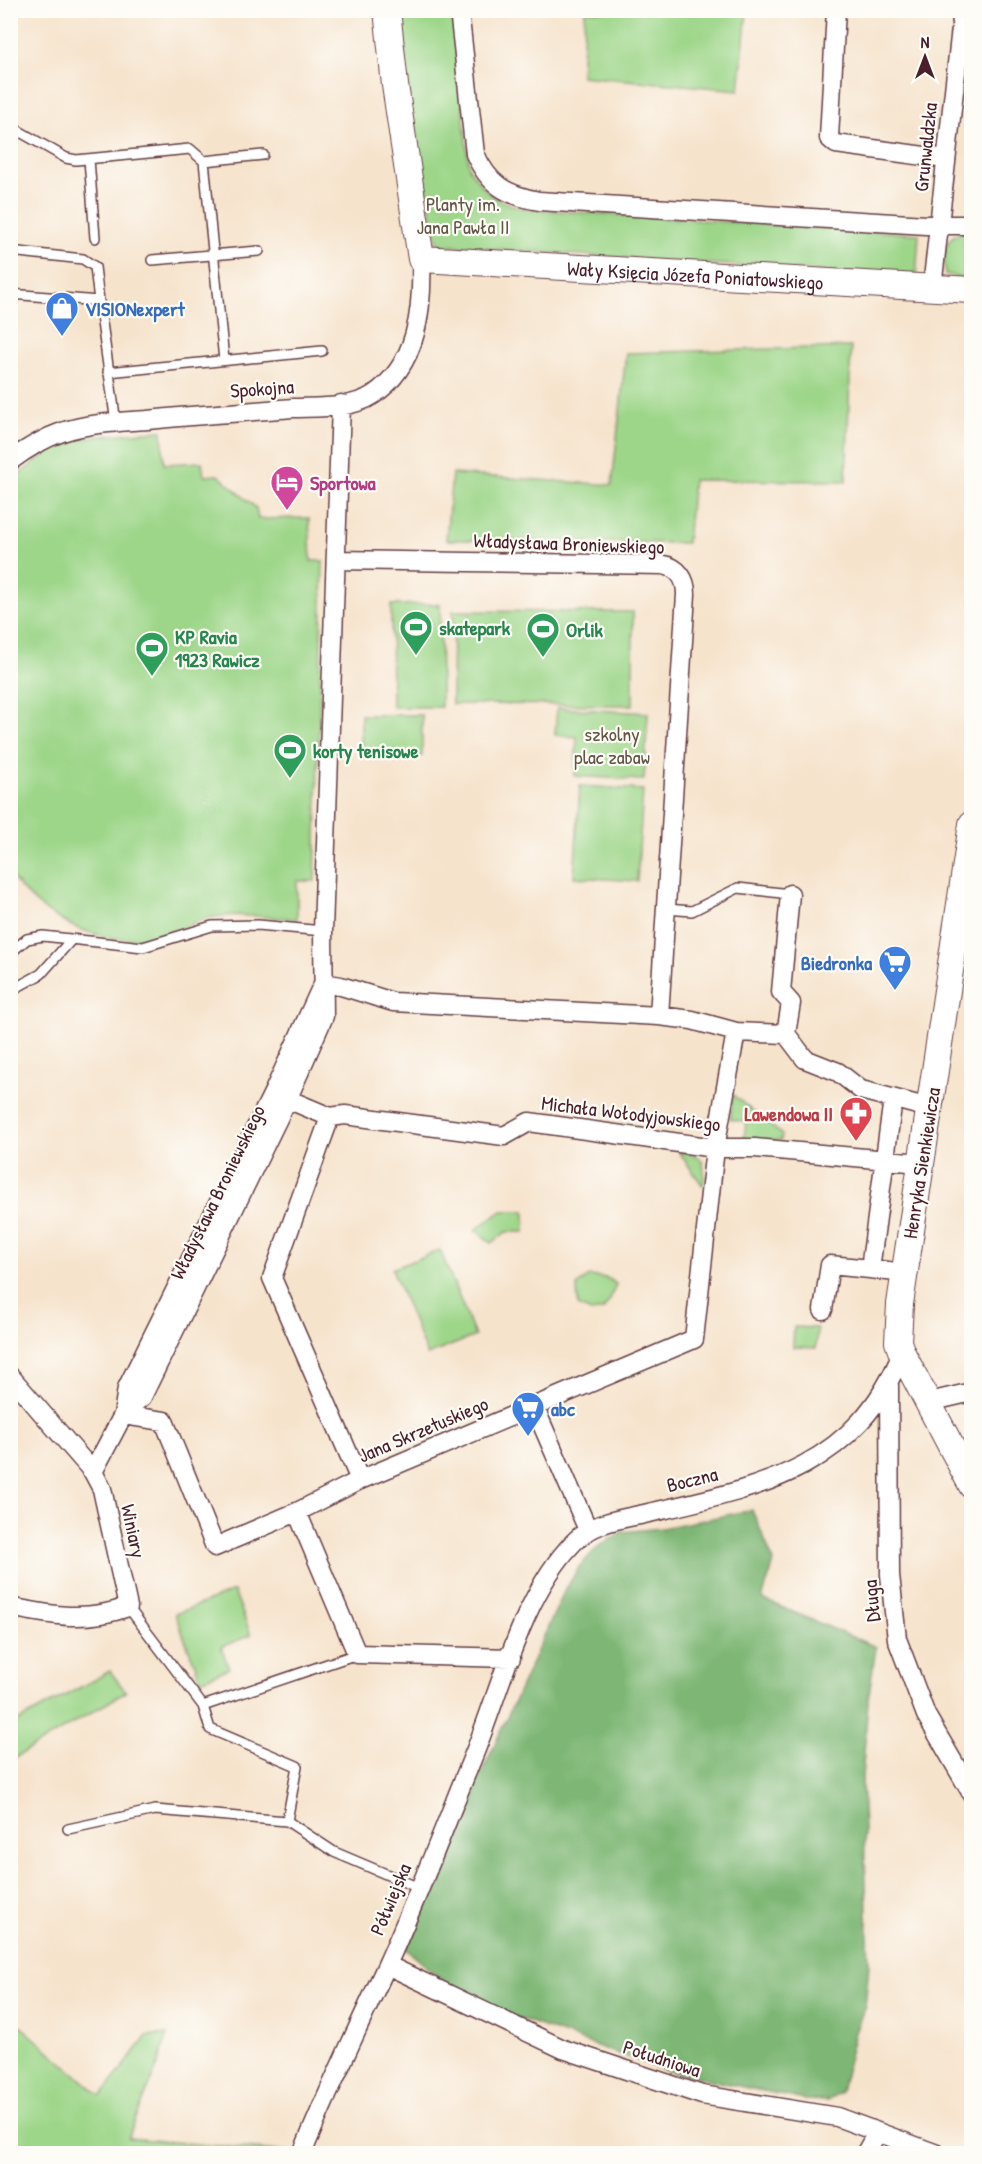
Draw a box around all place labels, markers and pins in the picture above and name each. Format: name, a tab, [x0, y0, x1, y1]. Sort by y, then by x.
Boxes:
shop icon: VISIONexpert	[44, 290, 80, 337]
place label: VISIONexpert	[85, 295, 186, 323]
hotel icon: Sportowa	[269, 464, 305, 511]
place label: Sportowa	[310, 469, 376, 497]
sports icon: skatepark	[398, 609, 434, 656]
sports icon: Orlik	[525, 611, 561, 658]
place label: skatepark	[439, 614, 511, 642]
place label: Orlik	[566, 616, 604, 643]
place label: KP Ravia 1923 Rawicz	[175, 623, 260, 673]
sports icon: KP Ravia 1923 Rawicz	[134, 630, 170, 677]
sports icon: korty tenisowe	[272, 732, 308, 779]
place label: korty tenisowe	[313, 737, 418, 765]
supermarket icon: Biedronka	[877, 944, 913, 991]
place label: Biedronka	[801, 949, 872, 976]
pharmacy icon: Lawendowa II	[838, 1095, 874, 1142]
place label: Lawendowa II	[745, 1100, 833, 1127]
supermarket icon: abc	[510, 1390, 546, 1437]
place label: abc	[551, 1395, 576, 1422]

